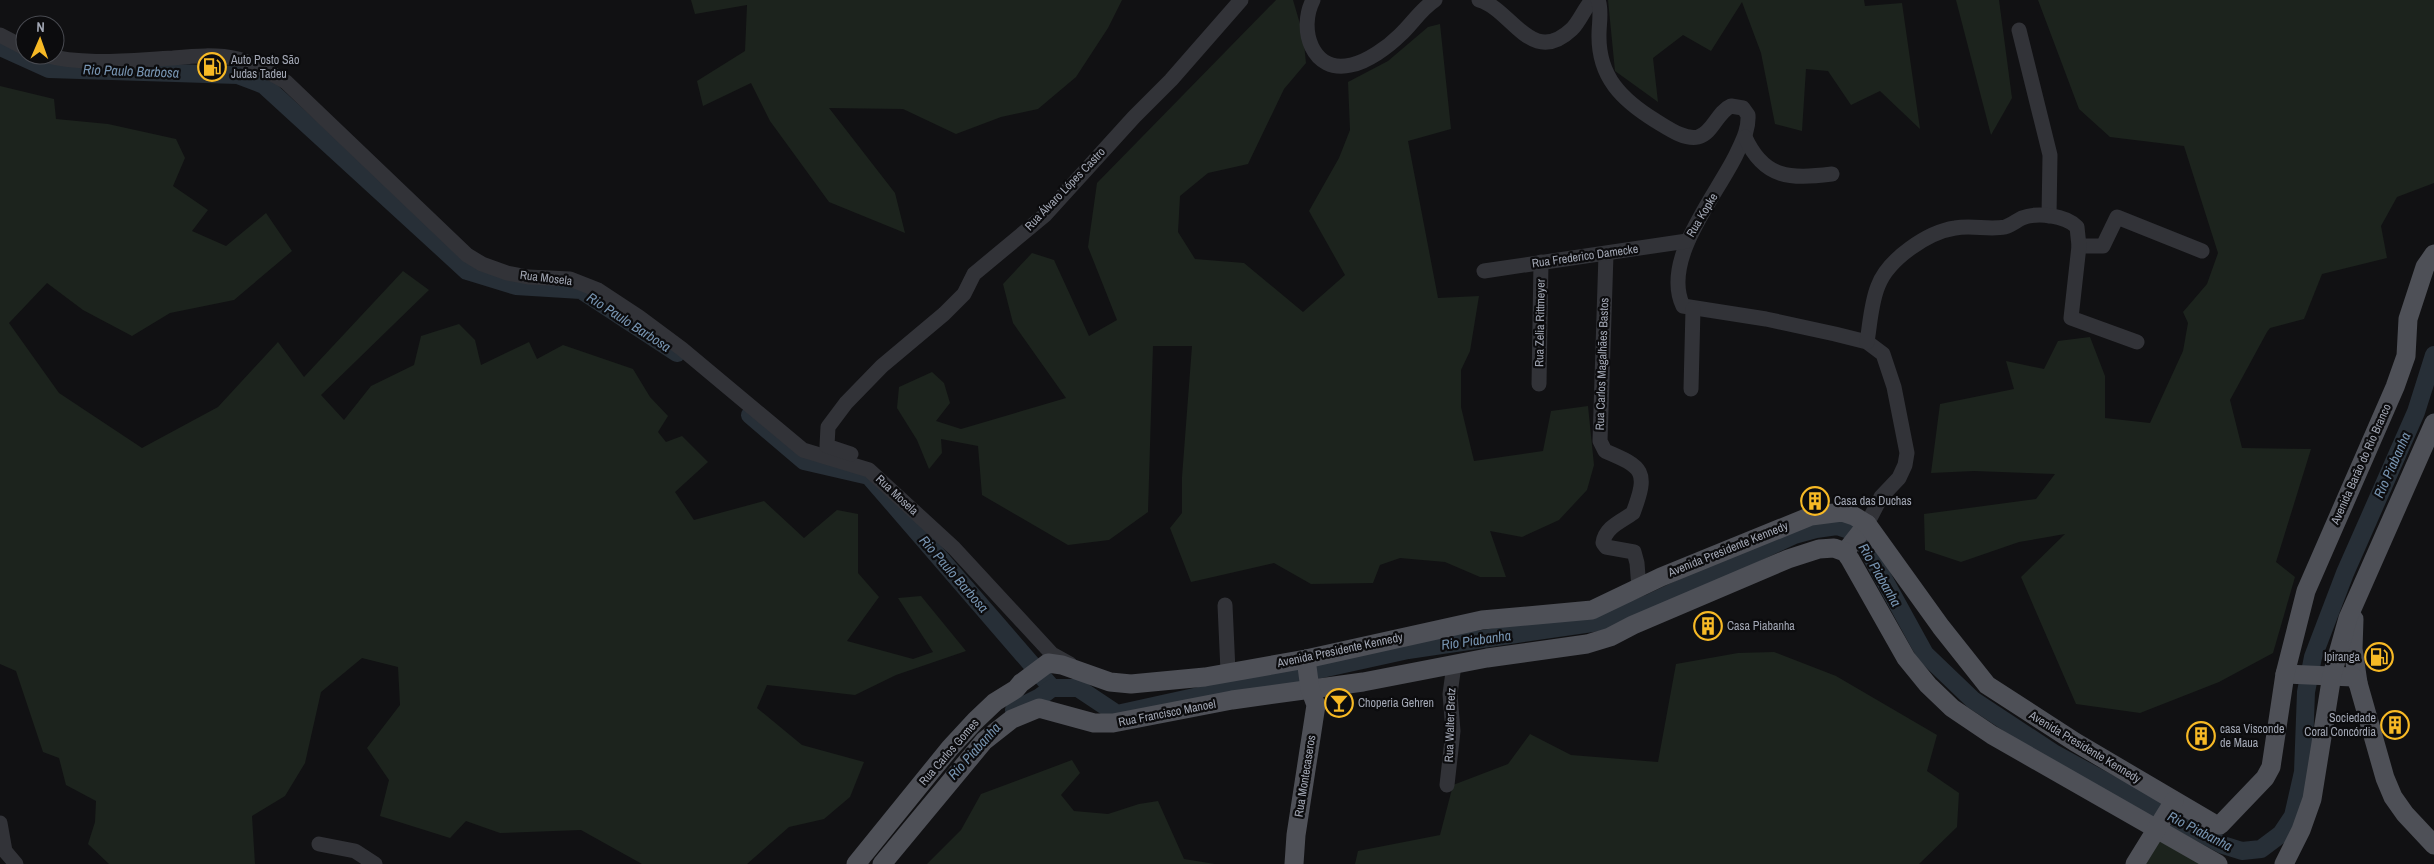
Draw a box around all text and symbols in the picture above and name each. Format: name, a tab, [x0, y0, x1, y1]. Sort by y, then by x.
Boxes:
north arrow	[15, 15, 65, 65]
text: N	[36, 18, 45, 36]
fuel station icon: Auto Posto São Judas Tadeu	[197, 52, 227, 82]
place label: Auto Posto São Judas Tadeu	[230, 52, 299, 82]
water label: Rio Paulo Barbosa	[83, 60, 179, 82]
street label: Rua Álvaro Lópes Castro	[1021, 144, 1109, 234]
street label: Rua Kopke	[1683, 190, 1721, 240]
street label: Rua Frederico Damecke	[1531, 241, 1639, 271]
street label: Rua Mosela	[519, 267, 574, 289]
street label: Rua Zelia Rittmeyer	[1531, 278, 1549, 367]
water label: Rio Paulo Barbosa	[584, 288, 674, 356]
street label: Rua Carlos Magalhães Bastos	[1592, 297, 1612, 431]
street label: Avenida Barão do Rio Branco	[2327, 401, 2395, 528]
water label: Rio Piabanha	[2369, 429, 2415, 501]
street label: Rua Mosela	[872, 471, 922, 519]
building icon: Casa das Duchas	[1800, 486, 1830, 516]
place label: Casa das Duchas	[1834, 493, 1912, 509]
street label: Avenida Presidente Kennedy	[1665, 518, 1790, 581]
water label: Rio Paulo Barbosa	[916, 532, 992, 616]
water label: Rio Piabanha	[1855, 540, 1905, 610]
building icon: Casa Piabanha	[1693, 611, 1723, 641]
place label: Casa Piabanha	[1727, 618, 1795, 634]
water label: Rio Piabanha	[1440, 626, 1512, 654]
street label: Avenida Presidente Kennedy	[1275, 629, 1404, 671]
fuel station icon: Ipiranga	[2364, 642, 2394, 672]
place label: Ipiranga	[2324, 649, 2361, 665]
street label: Rua Walter Bretz	[1441, 687, 1459, 763]
bar icon: Choperia Gehren	[1324, 688, 1354, 718]
place label: Choperia Gehren	[1358, 695, 1434, 711]
street label: Rua Francisco Manoel	[1117, 696, 1217, 730]
street label: Avenida Presidente Kennedy	[2025, 707, 2144, 787]
place label: Sociedade Coral Concórdia	[2304, 710, 2377, 740]
building icon: Sociedade Coral Concórdia	[2380, 710, 2410, 740]
street label: Rua Carlos Gomes	[916, 715, 983, 789]
water label: Rio Piabanha	[944, 719, 1004, 783]
building icon: casa Visconde de Maua	[2186, 721, 2216, 751]
place label: casa Visconde de Maua	[2220, 721, 2284, 751]
street label: Rua Montecaseros	[1291, 734, 1319, 818]
water label: Rio Piabanha	[2165, 807, 2235, 855]

